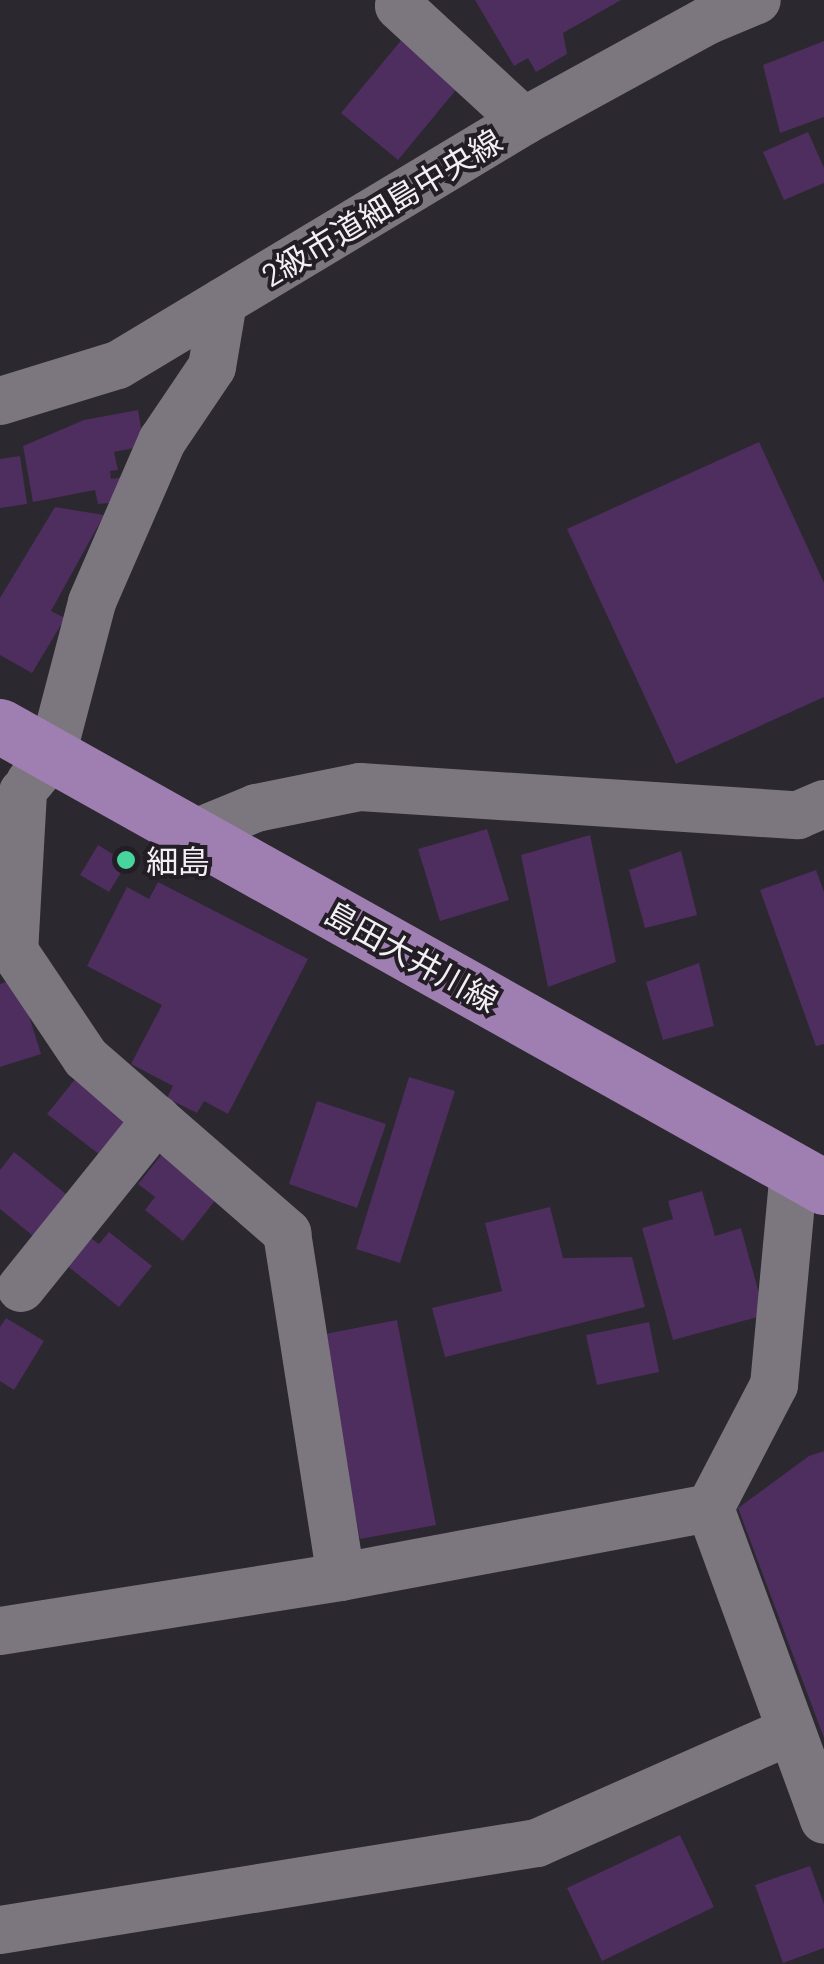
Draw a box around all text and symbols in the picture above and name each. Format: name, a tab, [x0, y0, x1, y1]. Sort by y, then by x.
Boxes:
street label: 2級市道細島中央線	[254, 120, 508, 294]
place label: 細島	[146, 841, 210, 879]
marker: 細島	[115, 849, 137, 871]
street label: 島田大井川線	[319, 893, 505, 1019]

